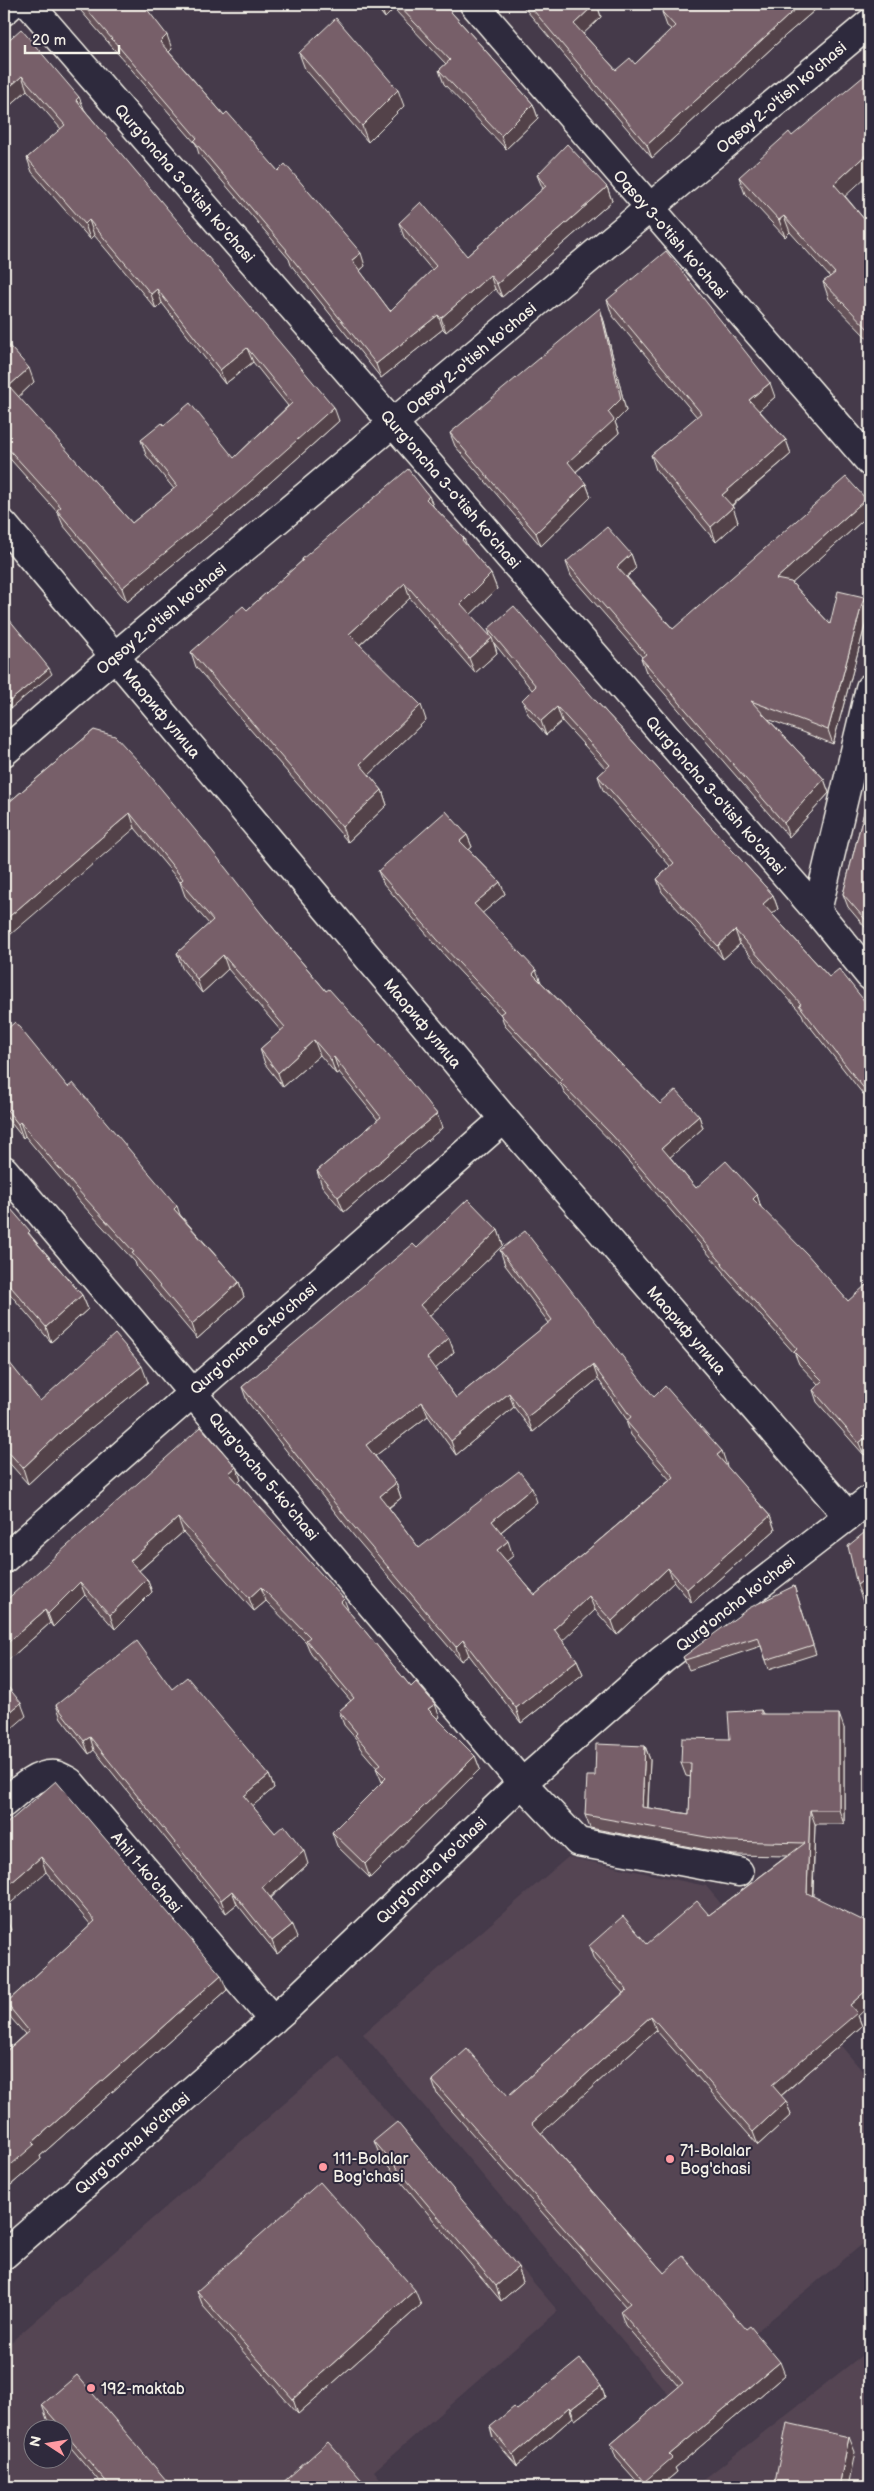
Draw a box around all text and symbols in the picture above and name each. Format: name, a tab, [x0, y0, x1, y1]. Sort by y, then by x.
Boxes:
scale bar	[25, 22, 119, 54]
text: 20 m	[32, 31, 66, 50]
street label: Oqsoy 2-o'tish ko'chasi	[713, 38, 851, 158]
street label: Qurg'oncha 3-o'tish ko'chasi	[110, 101, 258, 267]
street label: Oqsoy 3-o'tish ko'chasi	[609, 167, 731, 303]
street label: Oqsoy 2-o'tish ko'chasi	[403, 299, 541, 419]
street label: Qurg'oncha 3-o'tish ko'chasi	[376, 407, 524, 573]
street label: Oqsoy 2-o'tish ko'chasi	[93, 559, 231, 679]
street label: Маориф улица	[118, 665, 204, 763]
street label: Qurg'oncha 3-o'tish ko'chasi	[641, 713, 789, 879]
street label: Маориф улица	[379, 975, 465, 1073]
street label: Qurg'oncha 6-ko'chasi	[187, 1279, 321, 1399]
street label: Маориф улица	[642, 1283, 730, 1380]
street label: Qurg'oncha 5-ko'chasi	[204, 1409, 322, 1545]
street label: Qurg'oncha ko'chasi	[673, 1552, 799, 1657]
street label: Qurg'oncha ko'chasi	[373, 1814, 491, 1929]
street label: Ahil 1-ko'chasi	[106, 1828, 185, 1917]
street label: Qurg'oncha ko'chasi	[72, 2089, 194, 2199]
place label: 71-Bolalar Bog'chasi	[680, 2142, 751, 2179]
place label: 111-Bolalar Bog'chasi	[333, 2150, 409, 2187]
marker: 71-Bolalar Bog'chasi	[664, 2153, 676, 2165]
marker: 111-Bolalar Bog'chasi	[317, 2161, 329, 2173]
place label: 192-maktab	[101, 2380, 185, 2399]
marker: 192-maktab	[85, 2382, 97, 2394]
north arrow	[22, 2418, 72, 2468]
text: N	[26, 2434, 45, 2448]

